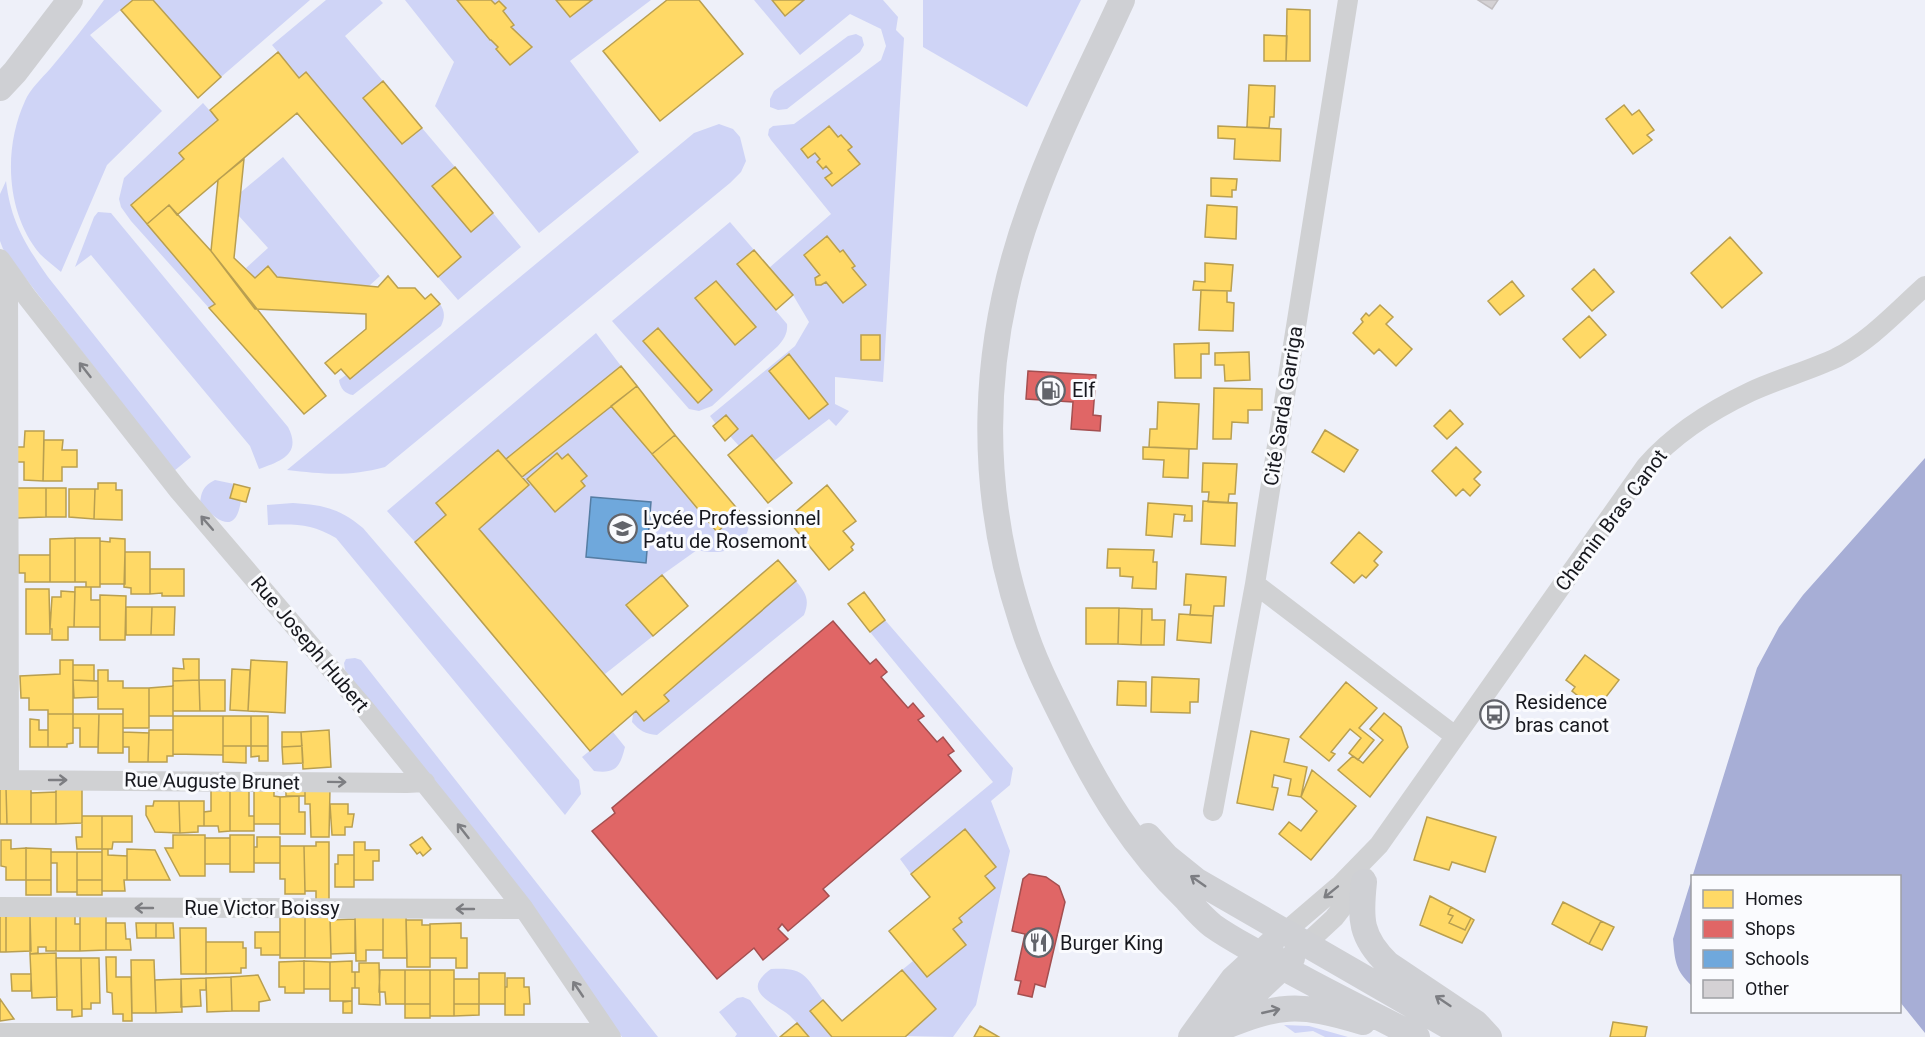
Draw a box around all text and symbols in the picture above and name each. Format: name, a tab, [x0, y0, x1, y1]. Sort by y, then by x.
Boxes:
street label: Cité Sarda Garriga	[1259, 324, 1307, 488]
one-way arrow	[78, 363, 91, 379]
fuel station icon: Elf	[1035, 374, 1067, 406]
place label: Elf	[1072, 378, 1095, 402]
street label: Chemin Bras Canot	[1550, 445, 1672, 595]
place label: Lycée Professionnel Patu de Rosemont	[643, 506, 821, 553]
school or university icon: Lycée Professionnel Patu de Rosemont	[606, 513, 638, 545]
one-way arrow	[200, 515, 214, 530]
street label: Rue Joseph Hubert	[246, 571, 374, 717]
place label: Residence bras canot	[1515, 690, 1609, 737]
bus stop icon: Residence bras canot	[1478, 698, 1510, 730]
street label: Rue Auguste Brunet	[124, 767, 300, 795]
one-way arrow	[48, 774, 68, 786]
one-way arrow	[327, 777, 347, 788]
one-way arrow	[457, 823, 470, 839]
one-way arrow	[1191, 875, 1207, 887]
legend	[1691, 875, 1901, 1013]
one-way arrow	[1324, 885, 1340, 898]
text: Homes	[1745, 888, 1803, 909]
street label: Rue Victor Boissy	[184, 896, 340, 920]
one-way arrow	[135, 902, 155, 914]
one-way arrow	[456, 903, 476, 915]
text: Shops	[1745, 918, 1795, 939]
restaurant icon: Burger King	[1023, 927, 1055, 959]
place label: Burger King	[1060, 931, 1163, 955]
text: Schools	[1745, 948, 1809, 969]
text: Other	[1745, 978, 1789, 999]
one-way arrow	[572, 981, 584, 997]
one-way arrow	[1436, 995, 1452, 1007]
one-way arrow	[1261, 1004, 1280, 1016]

